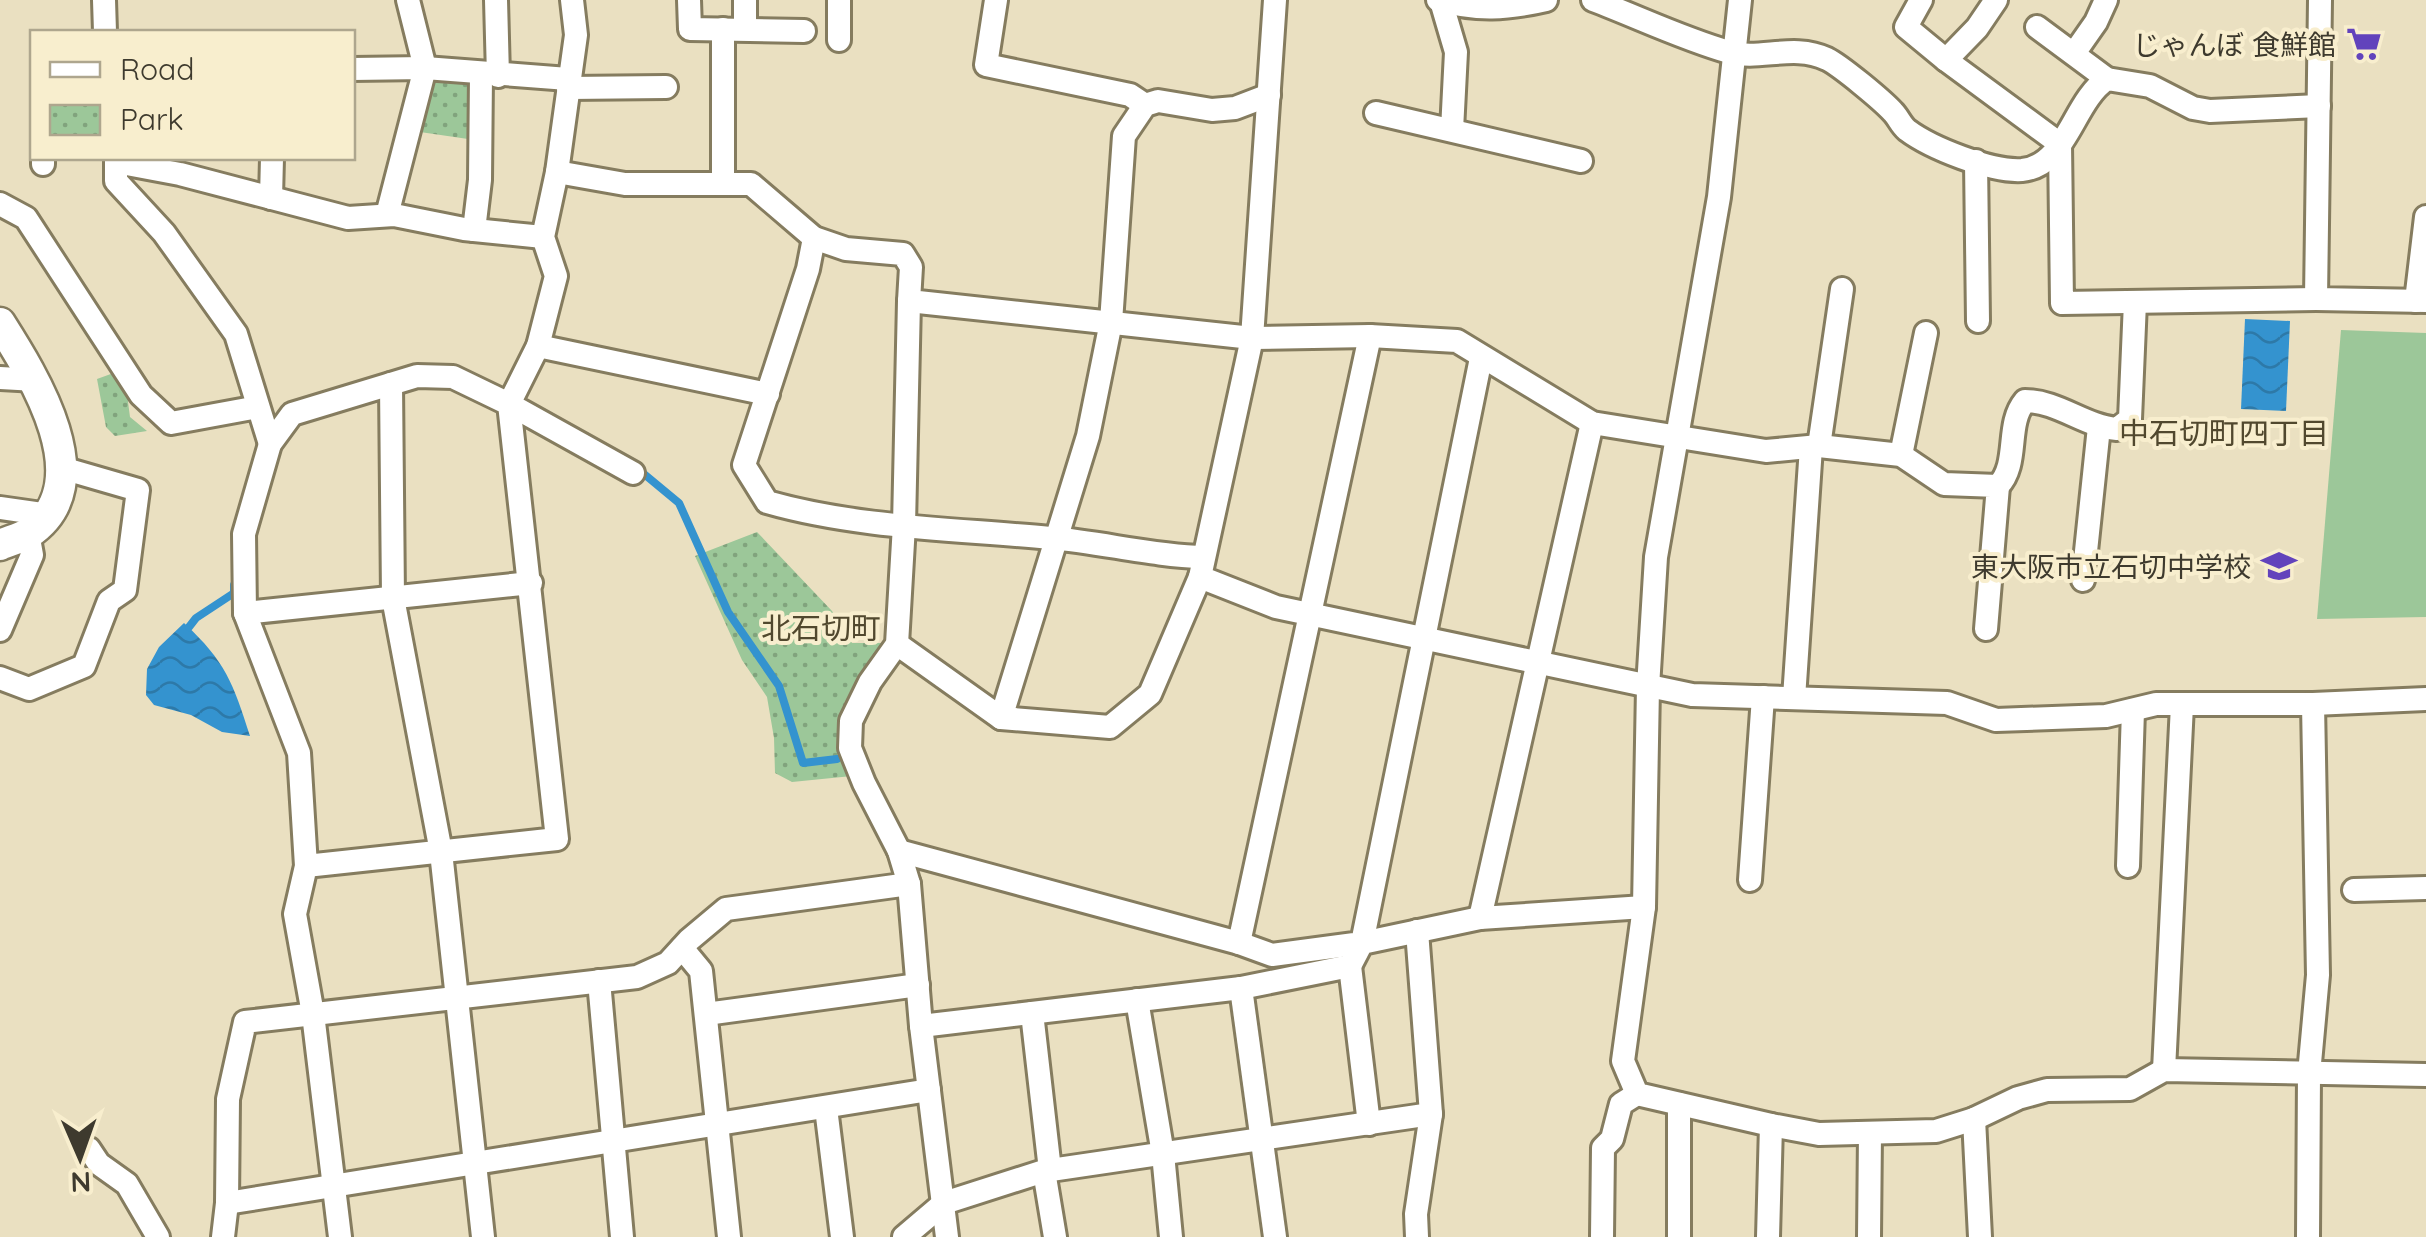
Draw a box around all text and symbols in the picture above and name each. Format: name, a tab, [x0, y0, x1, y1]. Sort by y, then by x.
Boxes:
supermarket icon: じゃんぼ 食鮮館	[2345, 25, 2383, 63]
place label: じゃんぼ 食鮮館	[2132, 27, 2336, 62]
legend	[30, 30, 355, 160]
text: Road	[120, 50, 194, 88]
text: Park	[120, 100, 184, 138]
district label: 中石切町四丁目	[2119, 414, 2329, 452]
school or university icon: 東大阪市立石切中学校	[2260, 547, 2298, 585]
place label: 東大阪市立石切中学校	[1971, 549, 2251, 584]
district label: 北石切町	[761, 609, 881, 647]
north arrow	[30, 1107, 130, 1207]
text: N	[70, 1165, 92, 1200]

